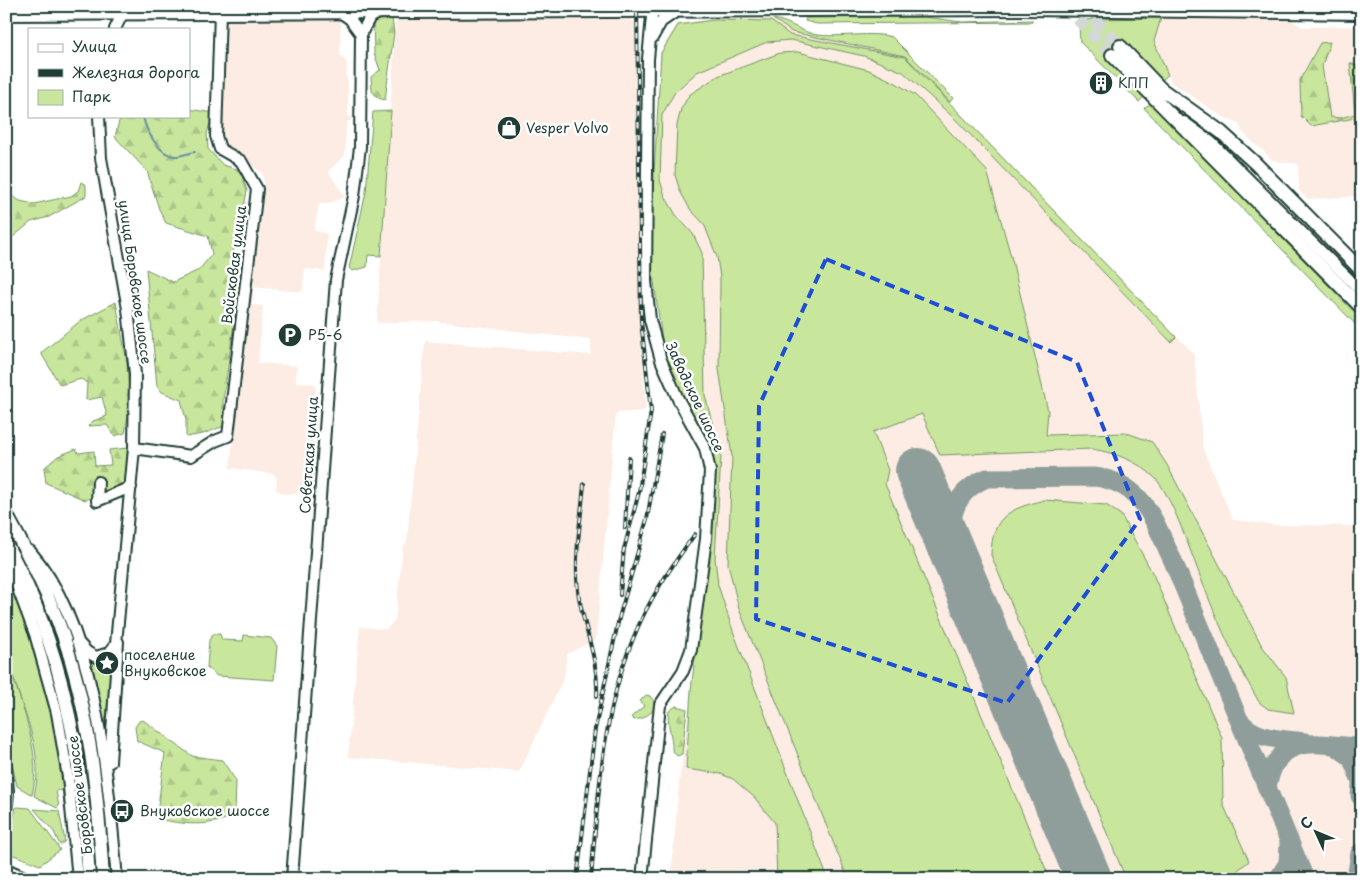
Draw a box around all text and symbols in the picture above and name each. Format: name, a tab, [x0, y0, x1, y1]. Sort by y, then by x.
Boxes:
legend	[28, 28, 190, 118]
text: Улица	[72, 34, 117, 57]
text: Железная дорога	[72, 60, 200, 83]
building icon: КПП	[1088, 70, 1114, 96]
place label: КПП	[1118, 72, 1149, 93]
text: Парк	[72, 84, 111, 107]
shop icon: Vesper Volvo	[496, 115, 522, 141]
place label: Vesper Volvo	[526, 117, 609, 138]
street label: улица Боровское шоссе	[114, 199, 157, 365]
street label: Войсковая улица	[216, 204, 251, 325]
parking icon: Р5-6	[277, 322, 303, 348]
place label: Р5-6	[308, 324, 342, 345]
street label: Заводское шоссе	[661, 338, 730, 455]
street label: Советская улица	[294, 395, 323, 514]
place label: поселение Внуковское	[124, 644, 207, 681]
place icon: поселение Внуковское	[94, 650, 120, 676]
street label: Боровское шоссе	[62, 734, 97, 856]
bus stop icon: Внуковское шоссе	[109, 798, 135, 824]
place label: Внуковское шоссе	[140, 800, 270, 821]
north arrow	[1290, 808, 1340, 858]
text: С	[1295, 812, 1317, 834]

